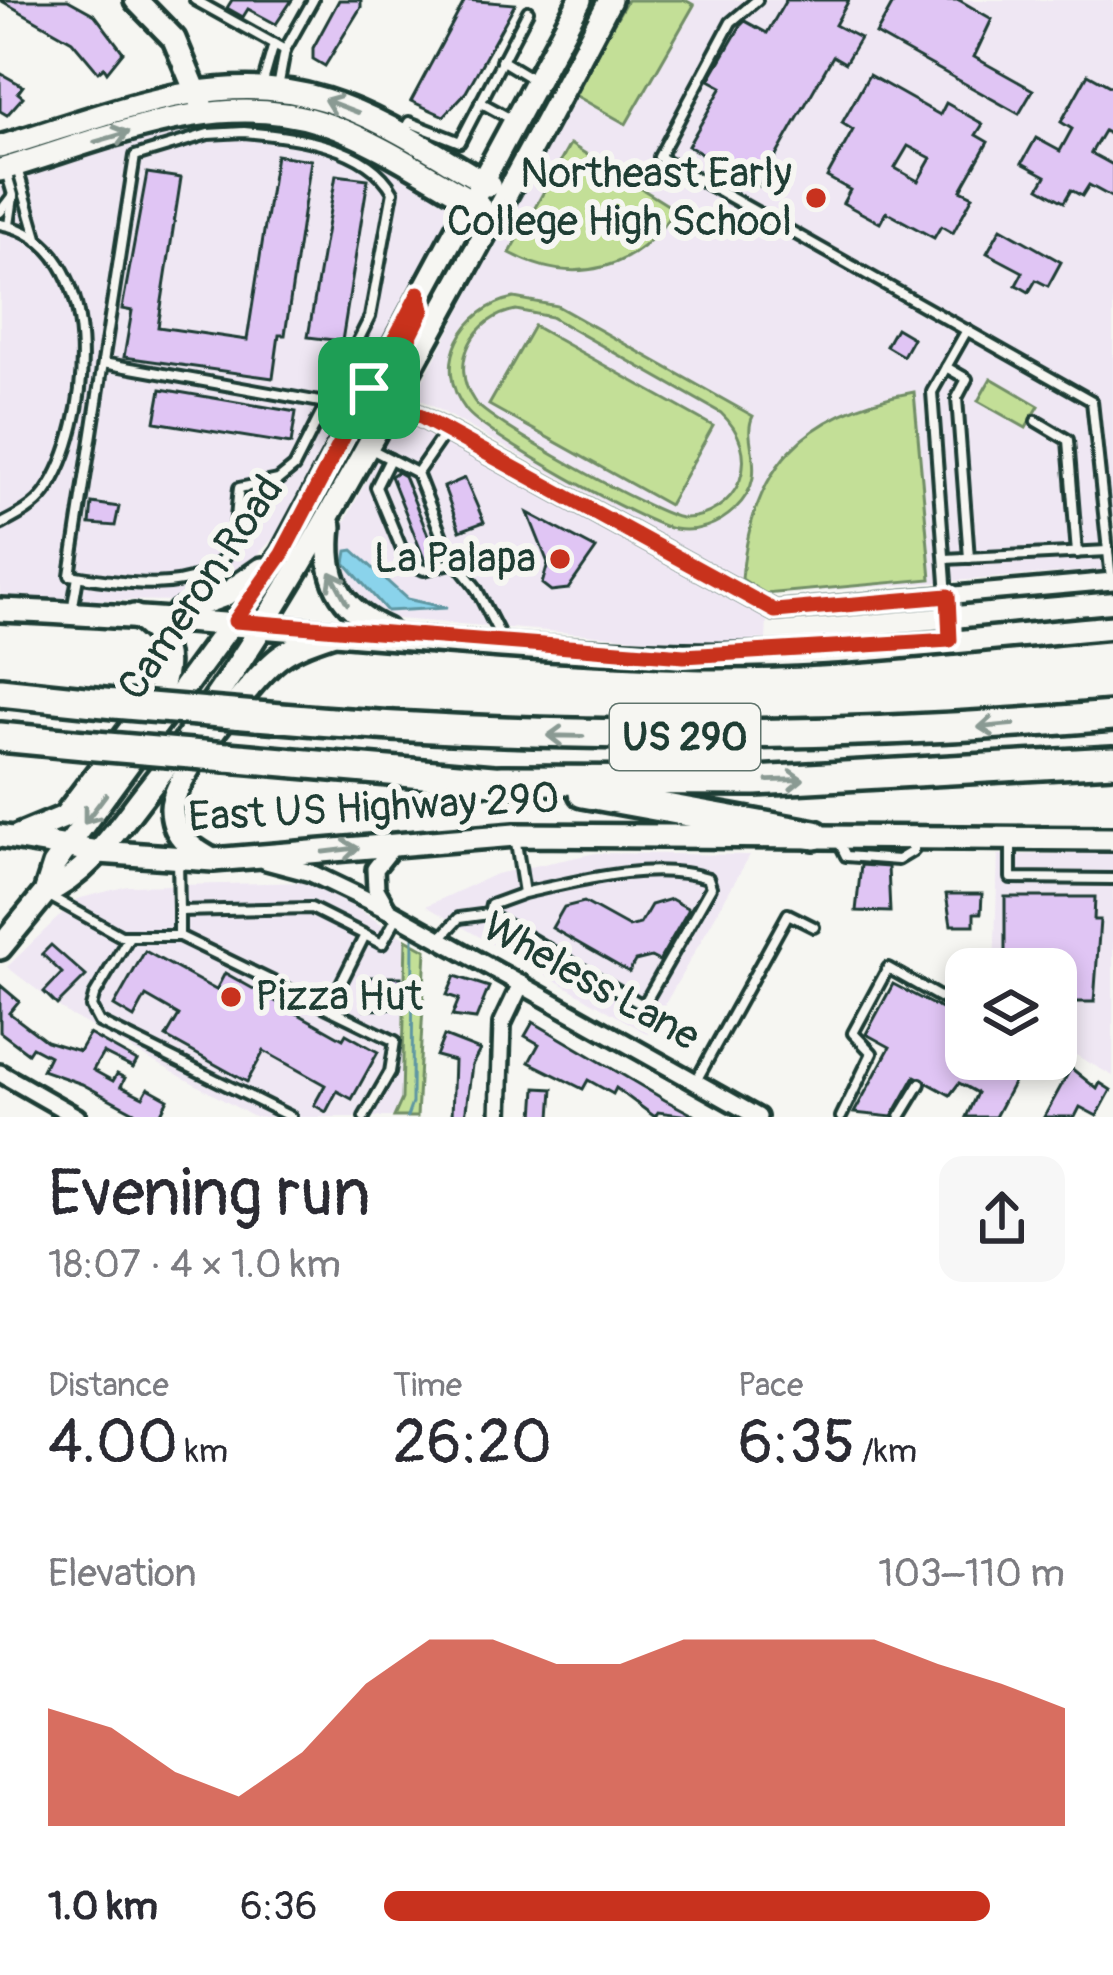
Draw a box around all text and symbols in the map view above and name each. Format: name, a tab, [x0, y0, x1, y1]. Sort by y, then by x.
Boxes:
one-way arrow	[323, 94, 360, 115]
one-way arrow	[92, 125, 130, 147]
place label: Northeast Early College High School	[447, 148, 792, 248]
marker: Northeast Early College High School	[803, 185, 829, 211]
pin	[318, 337, 420, 439]
icon: arrive	[336, 355, 402, 421]
street label: Cameron Road	[107, 466, 295, 710]
place label: La Palapa	[374, 533, 536, 585]
marker: La Palapa	[547, 546, 573, 572]
one-way arrow	[326, 571, 349, 606]
road number: US 290	[610, 704, 760, 770]
one-way arrow	[977, 714, 1016, 737]
one-way arrow	[546, 724, 585, 747]
one-way arrow	[766, 768, 805, 791]
street label: East US Highway 290	[187, 772, 561, 844]
one-way arrow	[83, 792, 109, 825]
one-way arrow	[321, 838, 360, 860]
street label: Wheless Lane	[473, 901, 709, 1063]
map controls	[945, 948, 1077, 1080]
button: layers	[945, 948, 1077, 1080]
place label: Pizza Hut	[255, 971, 423, 1023]
marker: Pizza Hut	[218, 984, 244, 1010]
text: Evening run	[48, 1153, 371, 1236]
button: share	[939, 1156, 1065, 1282]
text: 18:07 · 4 × 1.0 km	[48, 1240, 341, 1289]
text: Distance	[48, 1365, 169, 1406]
text: Time	[393, 1365, 462, 1406]
text: Pace	[738, 1365, 803, 1406]
text: 4.00	[48, 1406, 178, 1481]
text: 26:20	[393, 1406, 552, 1481]
text: 6:35	[738, 1406, 855, 1481]
text: km	[178, 1431, 228, 1472]
text: /km	[855, 1431, 917, 1472]
text: Elevation	[48, 1549, 197, 1598]
text: 103–110 m	[878, 1549, 1065, 1598]
text: 1.0 km	[48, 1882, 158, 1931]
text: 6:36	[240, 1882, 318, 1931]

